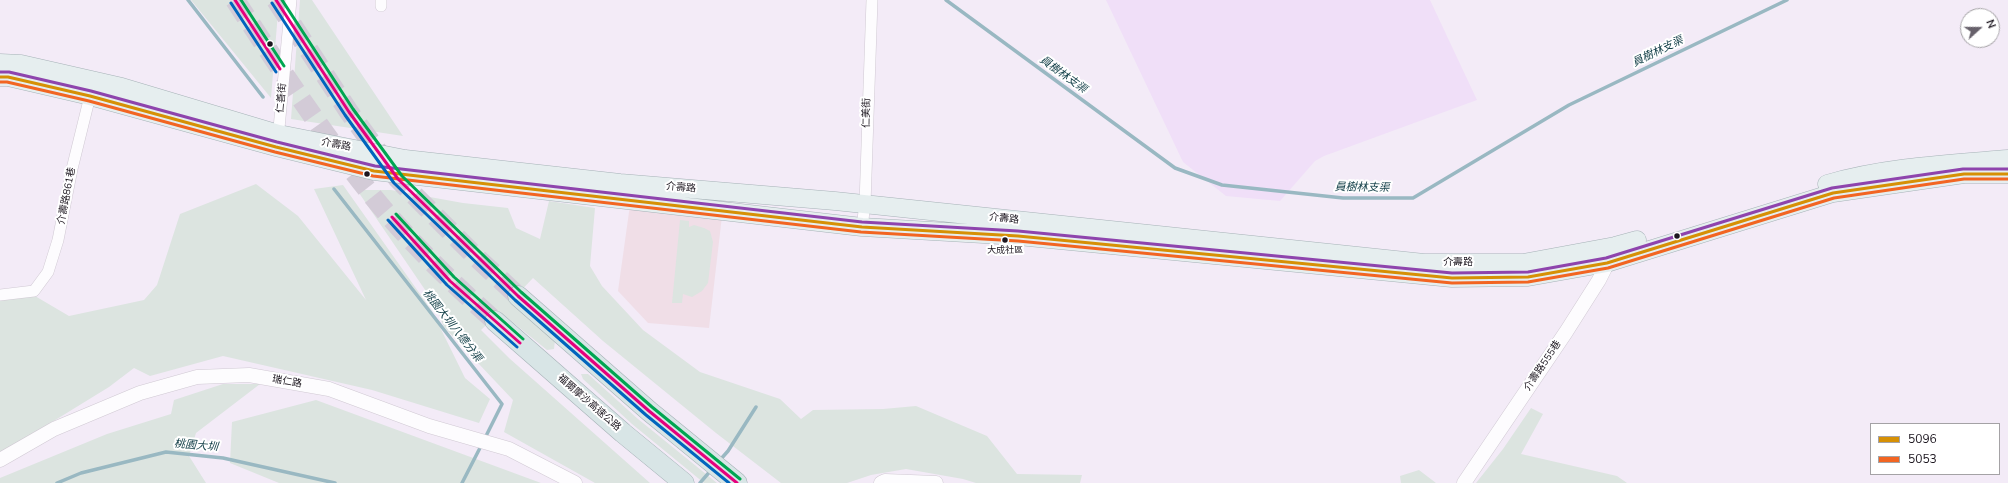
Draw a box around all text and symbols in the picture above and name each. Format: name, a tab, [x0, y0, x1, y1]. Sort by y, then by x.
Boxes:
north arrow	[1960, 8, 2000, 48]
text: N	[1982, 17, 1999, 30]
water label: 員樹林支渠	[1630, 34, 1686, 70]
unlabelled marker	[265, 39, 275, 49]
water label: 員樹林支渠	[1037, 53, 1089, 97]
street label: 仁善街	[275, 83, 289, 113]
street label: 仁美街	[861, 98, 873, 128]
street label: 介壽路	[320, 136, 352, 154]
street label: 介壽路861巷	[56, 166, 78, 226]
unlabelled marker	[362, 169, 372, 179]
street label: 介壽路	[666, 181, 696, 195]
water label: 員樹林支渠	[1334, 181, 1390, 195]
street label: 介壽路	[988, 211, 1020, 227]
unlabelled marker	[1672, 231, 1682, 241]
marker: 大成社區	[1000, 235, 1010, 245]
place label: 大成社區	[987, 246, 1023, 256]
street label: 介壽路	[1443, 257, 1473, 269]
water label: 桃園大圳八德分渠	[420, 287, 484, 365]
street label: 介壽路555巷	[1522, 339, 1564, 393]
street label: 福爾摩沙高速公路	[555, 372, 623, 434]
street label: 瑞仁路	[271, 373, 303, 391]
legend	[1870, 423, 2000, 475]
text: 5096	[1908, 431, 1937, 447]
water label: 桃園大圳	[174, 438, 218, 454]
text: 5053	[1908, 451, 1937, 467]

